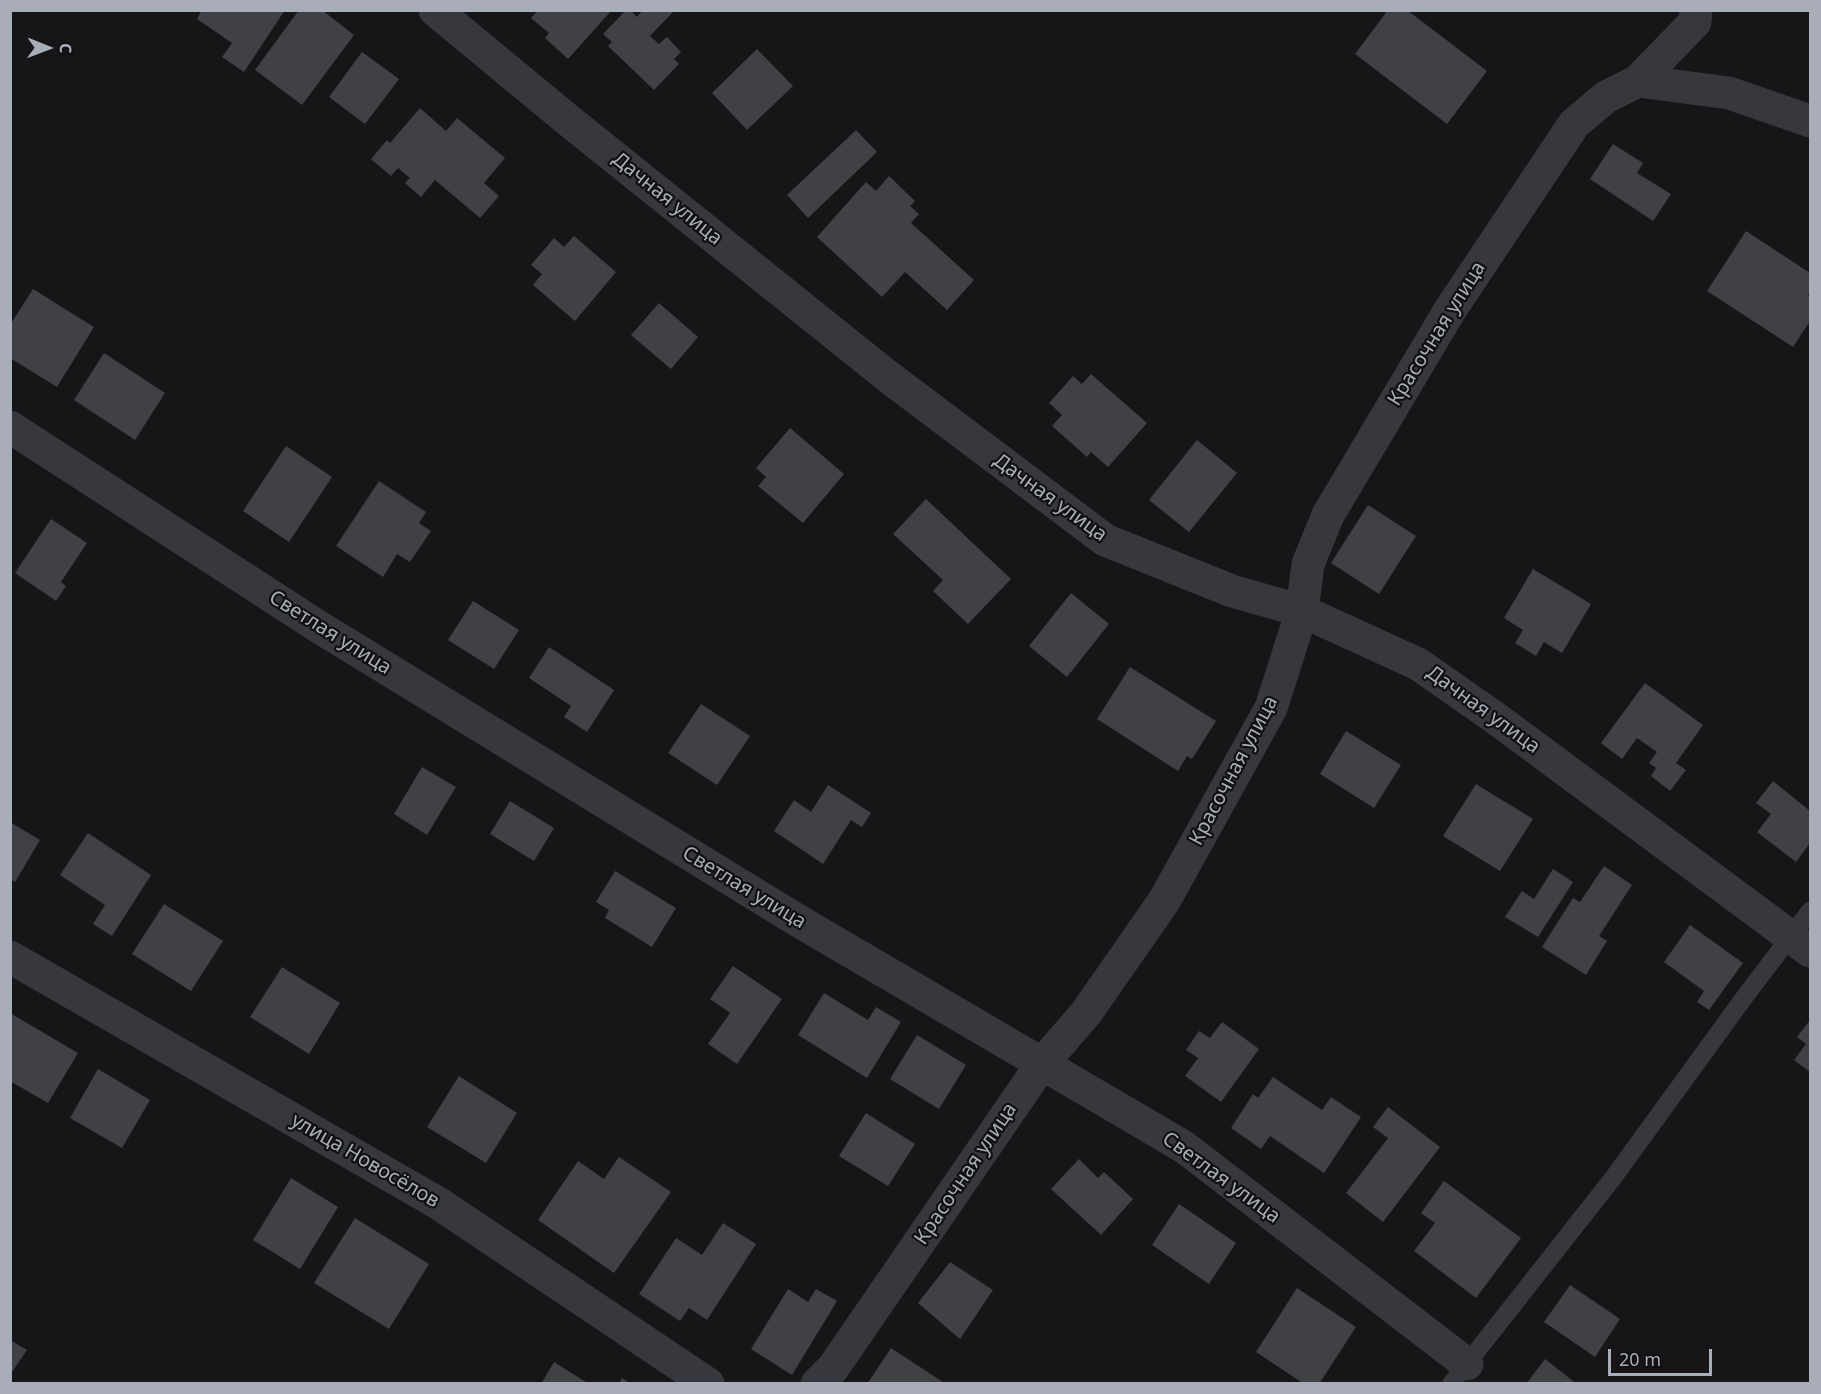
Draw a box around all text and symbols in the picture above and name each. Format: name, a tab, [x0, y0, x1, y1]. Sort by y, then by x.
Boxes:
north arrow	[18, 18, 78, 78]
text: С	[55, 43, 77, 54]
street label: Дачная улица	[607, 147, 727, 251]
street label: Красочная улица	[1383, 257, 1491, 411]
street label: Дачная улица	[989, 449, 1111, 547]
street label: Светлая улица	[264, 586, 396, 680]
street label: Дачная улица	[1422, 661, 1544, 759]
street label: Красочная улица	[1184, 692, 1284, 850]
street label: Светлая улица	[678, 842, 810, 934]
street label: Красочная улица	[910, 1099, 1022, 1249]
street label: улица Новосёлов	[287, 1109, 443, 1213]
street label: Светлая улица	[1157, 1127, 1285, 1229]
scale bar	[1611, 1337, 1714, 1375]
text: 20 m	[1619, 1347, 1661, 1371]

